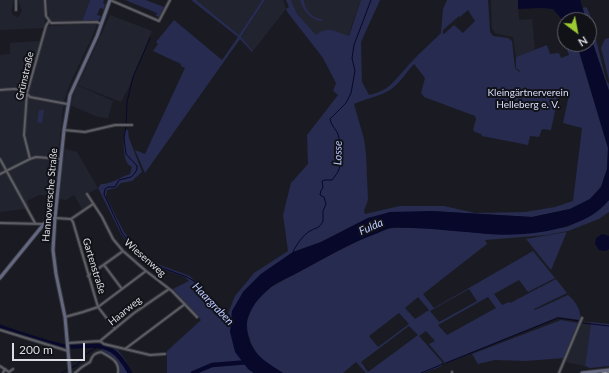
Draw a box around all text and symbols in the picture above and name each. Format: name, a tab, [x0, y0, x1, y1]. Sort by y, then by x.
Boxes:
north arrow	[557, 12, 597, 52]
text: N	[576, 34, 590, 50]
street label: Grünstraße	[14, 51, 36, 101]
park label: Kleingärtnerverein Helleberg e. V.	[487, 87, 569, 110]
water label: Losse	[331, 141, 345, 165]
street label: Hannoversche Straße	[40, 148, 60, 242]
water label: Fulda	[357, 216, 385, 238]
street label: Gartenstraße	[80, 237, 108, 295]
street label: Wiesenweg	[122, 237, 168, 279]
water label: Haargraben	[190, 280, 236, 328]
street label: Haarweg	[106, 294, 144, 328]
scale bar	[14, 335, 87, 361]
text: 200 m	[19, 342, 53, 357]

